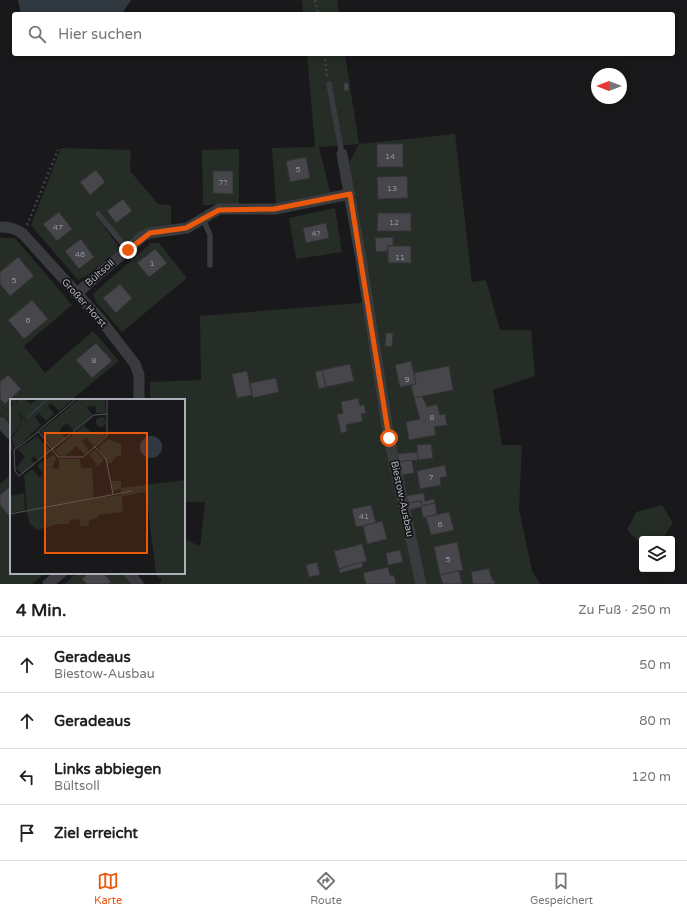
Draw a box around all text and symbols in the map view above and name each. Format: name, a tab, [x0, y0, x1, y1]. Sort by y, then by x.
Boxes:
search box	[12, 12, 675, 56]
icon: search	[26, 23, 48, 45]
text: Hier suchen	[58, 25, 142, 43]
north arrow	[591, 68, 627, 104]
house number: 14	[385, 152, 395, 161]
house number: 5	[295, 165, 301, 174]
house number: 7?	[219, 178, 228, 187]
house number: 13	[387, 184, 397, 193]
house number: 12	[389, 218, 399, 227]
house number: 47	[53, 223, 63, 232]
house number: 4?	[312, 229, 321, 238]
route end	[119, 241, 137, 259]
house number: 46	[75, 250, 85, 259]
house number: 11	[395, 253, 405, 262]
street label: Bültsoll	[83, 257, 117, 289]
house number: 1	[149, 259, 155, 268]
house number: 5	[11, 276, 17, 285]
street label: Großer Horst	[59, 276, 109, 330]
house number: 6	[25, 316, 31, 325]
house number: 8	[91, 356, 97, 365]
house number: 9	[404, 375, 410, 384]
inset map	[10, 399, 185, 574]
house number: 8	[429, 413, 435, 422]
route start	[380, 429, 398, 447]
street label: Biestow-Ausbau	[388, 460, 416, 538]
house number: 7	[428, 473, 434, 482]
house number: 41	[359, 512, 369, 521]
house number: 6	[437, 520, 443, 529]
map controls	[639, 536, 675, 572]
button: layers	[639, 536, 675, 572]
house number: 5	[445, 555, 451, 564]
text: 4 Min.	[16, 600, 66, 621]
text: Zu Fuß · 250 m	[578, 602, 671, 618]
text: Geradeaus	[54, 648, 131, 666]
icon: ahead	[16, 654, 38, 676]
text: 50 m	[639, 657, 671, 673]
text: Biestow-Ausbau	[54, 666, 155, 682]
icon: ahead	[16, 710, 38, 732]
text: Geradeaus	[54, 712, 131, 730]
text: 80 m	[639, 713, 671, 729]
text: Links abbiegen	[54, 760, 161, 778]
icon: left	[16, 766, 38, 788]
text: 120 m	[631, 769, 671, 785]
text: Bültsoll	[54, 778, 100, 794]
icon: arrive	[16, 822, 38, 844]
text: Ziel erreicht	[54, 824, 138, 842]
tab: Karte	[94, 870, 122, 907]
tab: Route	[310, 870, 342, 907]
tab: Gespeichert	[530, 870, 593, 907]

